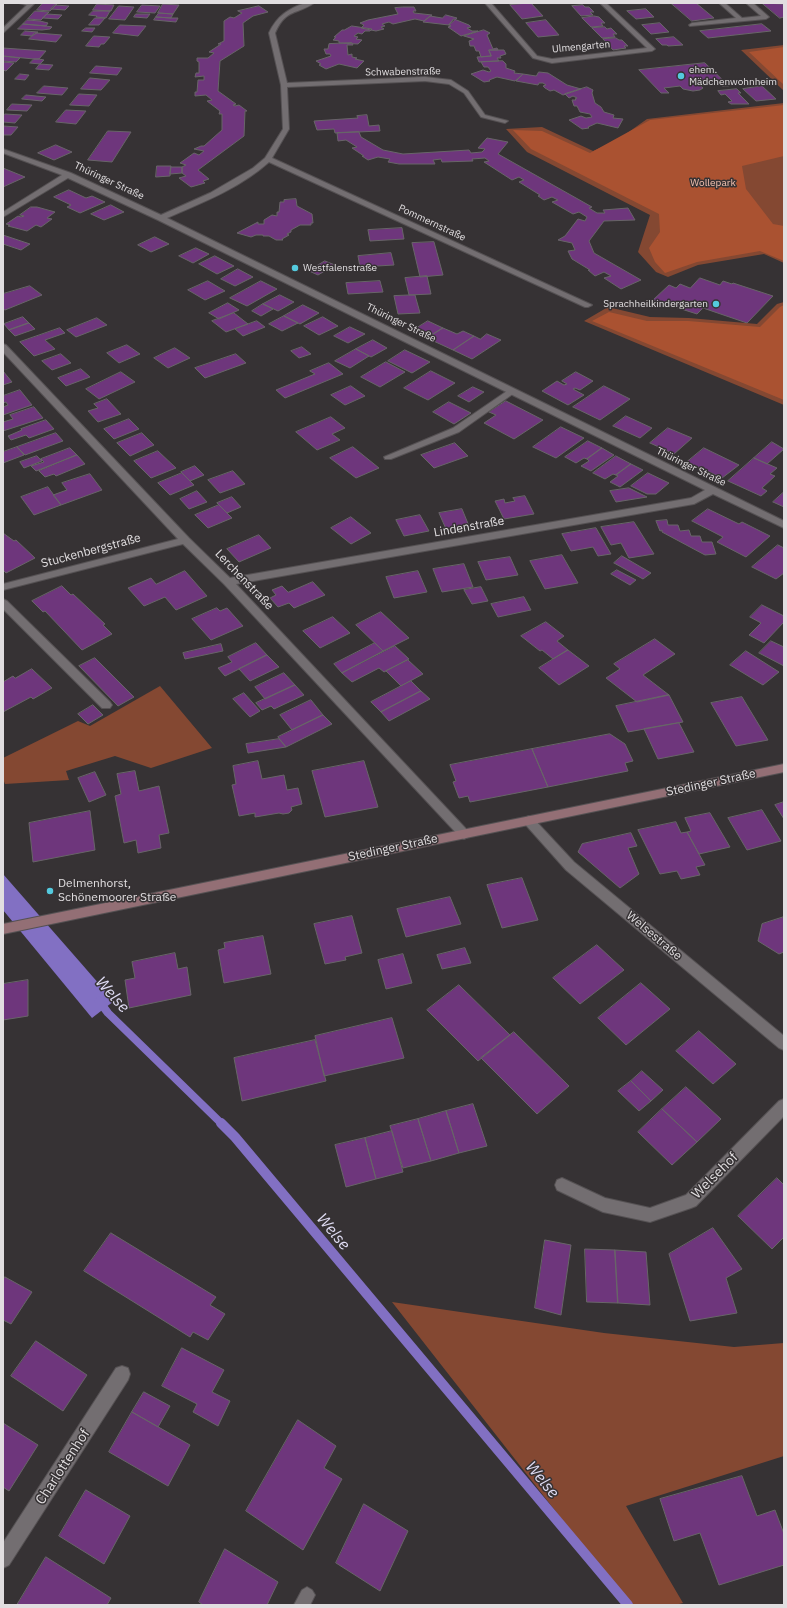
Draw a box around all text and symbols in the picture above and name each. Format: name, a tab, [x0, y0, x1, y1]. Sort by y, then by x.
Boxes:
street label: Ulmengarten	[551, 38, 611, 56]
place label: ehem. Mädchenwohnheim	[689, 64, 777, 88]
street label: Schwabenstraße	[365, 65, 441, 79]
marker: ehem. Mädchenwohnheim	[676, 71, 686, 81]
street label: Thüringer Straße	[72, 160, 146, 202]
park label: Wollepark	[690, 177, 736, 189]
street label: Pommernstraße	[396, 202, 468, 244]
place label: Westfalenstraße	[303, 262, 377, 274]
marker: Westfalenstraße	[290, 263, 300, 273]
place label: Sprachheilkindergarten	[603, 298, 708, 310]
marker: Sprachheilkindergarten	[711, 299, 721, 309]
street label: Thüringer Straße	[364, 301, 438, 345]
street label: Thüringer Straße	[654, 445, 728, 489]
street label: Lindenstraße	[433, 514, 505, 540]
street label: Stuckenbergstraße	[40, 531, 142, 571]
street label: Lerchenstraße	[212, 547, 276, 613]
street label: Stedinger Straße	[665, 767, 757, 799]
street label: Stedinger Straße	[347, 832, 439, 864]
place label: Delmenhorst, Schönemoorer Straße	[58, 877, 176, 905]
marker: Delmenhorst, Schönemoorer Straße	[45, 886, 55, 896]
street label: Welsestraße	[623, 909, 685, 963]
water label: Welse	[91, 973, 133, 1017]
street label: Welsehof	[688, 1149, 742, 1203]
water label: Welse	[312, 1210, 354, 1254]
street label: Charlottenhof	[32, 1426, 94, 1508]
water label: Welse	[521, 1458, 563, 1502]

